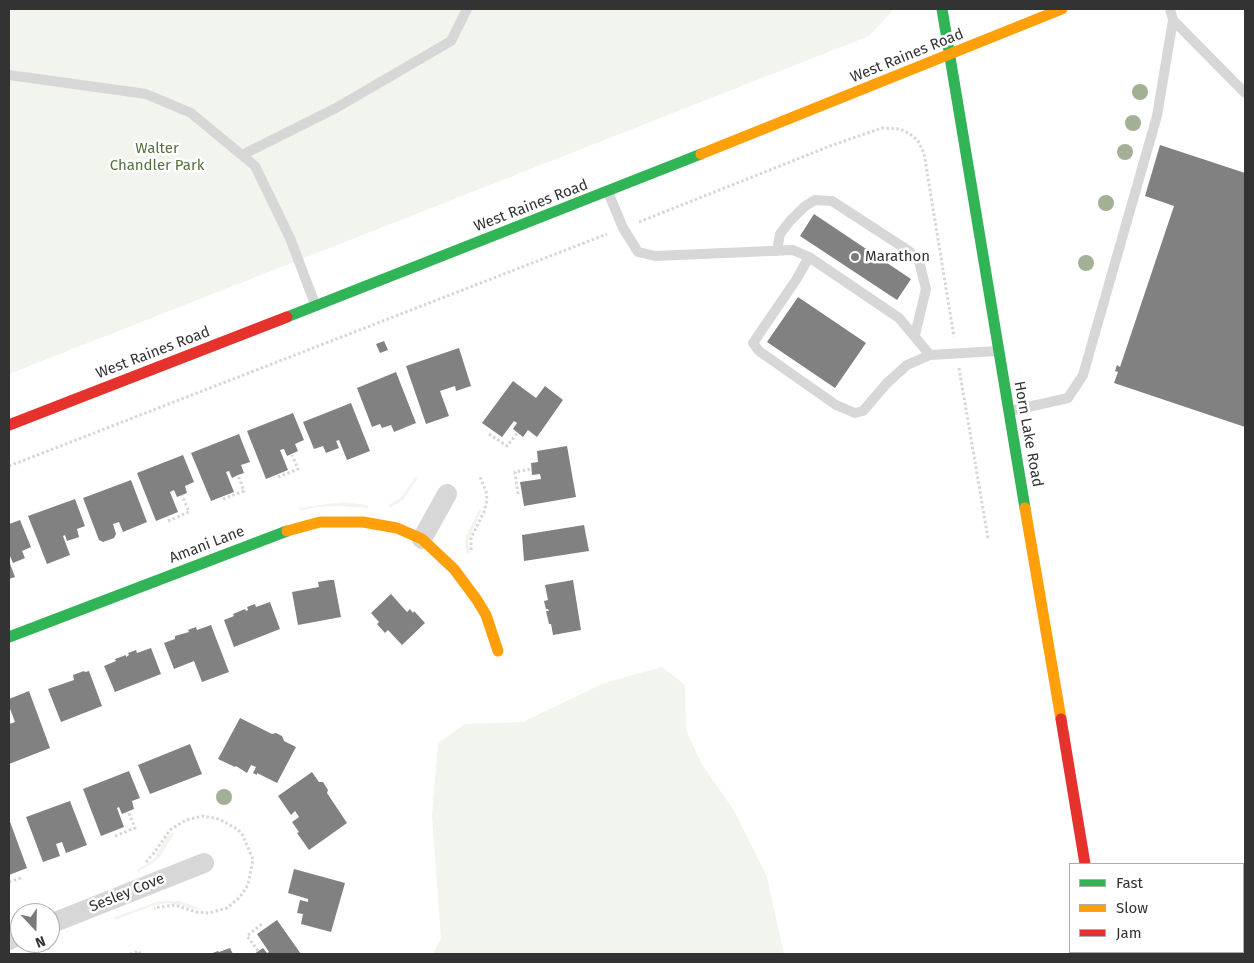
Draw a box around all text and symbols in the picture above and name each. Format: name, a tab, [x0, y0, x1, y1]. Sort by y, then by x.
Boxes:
street label: West Raines Road	[848, 25, 966, 87]
park label: Walter Chandler Park	[110, 140, 204, 175]
street label: West Raines Road	[471, 176, 591, 236]
place label: Marathon	[865, 248, 930, 266]
marker: Marathon	[849, 251, 861, 263]
street label: West Raines Road	[93, 323, 213, 383]
street label: Horn Lake Road	[1010, 380, 1046, 488]
street label: Amani Lane	[167, 522, 247, 568]
legend	[1069, 863, 1244, 953]
street label: Sesley Cove	[87, 870, 167, 916]
text: Fast	[1116, 874, 1143, 892]
text: Slow	[1116, 899, 1148, 917]
north arrow	[10, 903, 60, 953]
text: Jam	[1116, 924, 1142, 942]
text: N	[33, 932, 48, 951]

